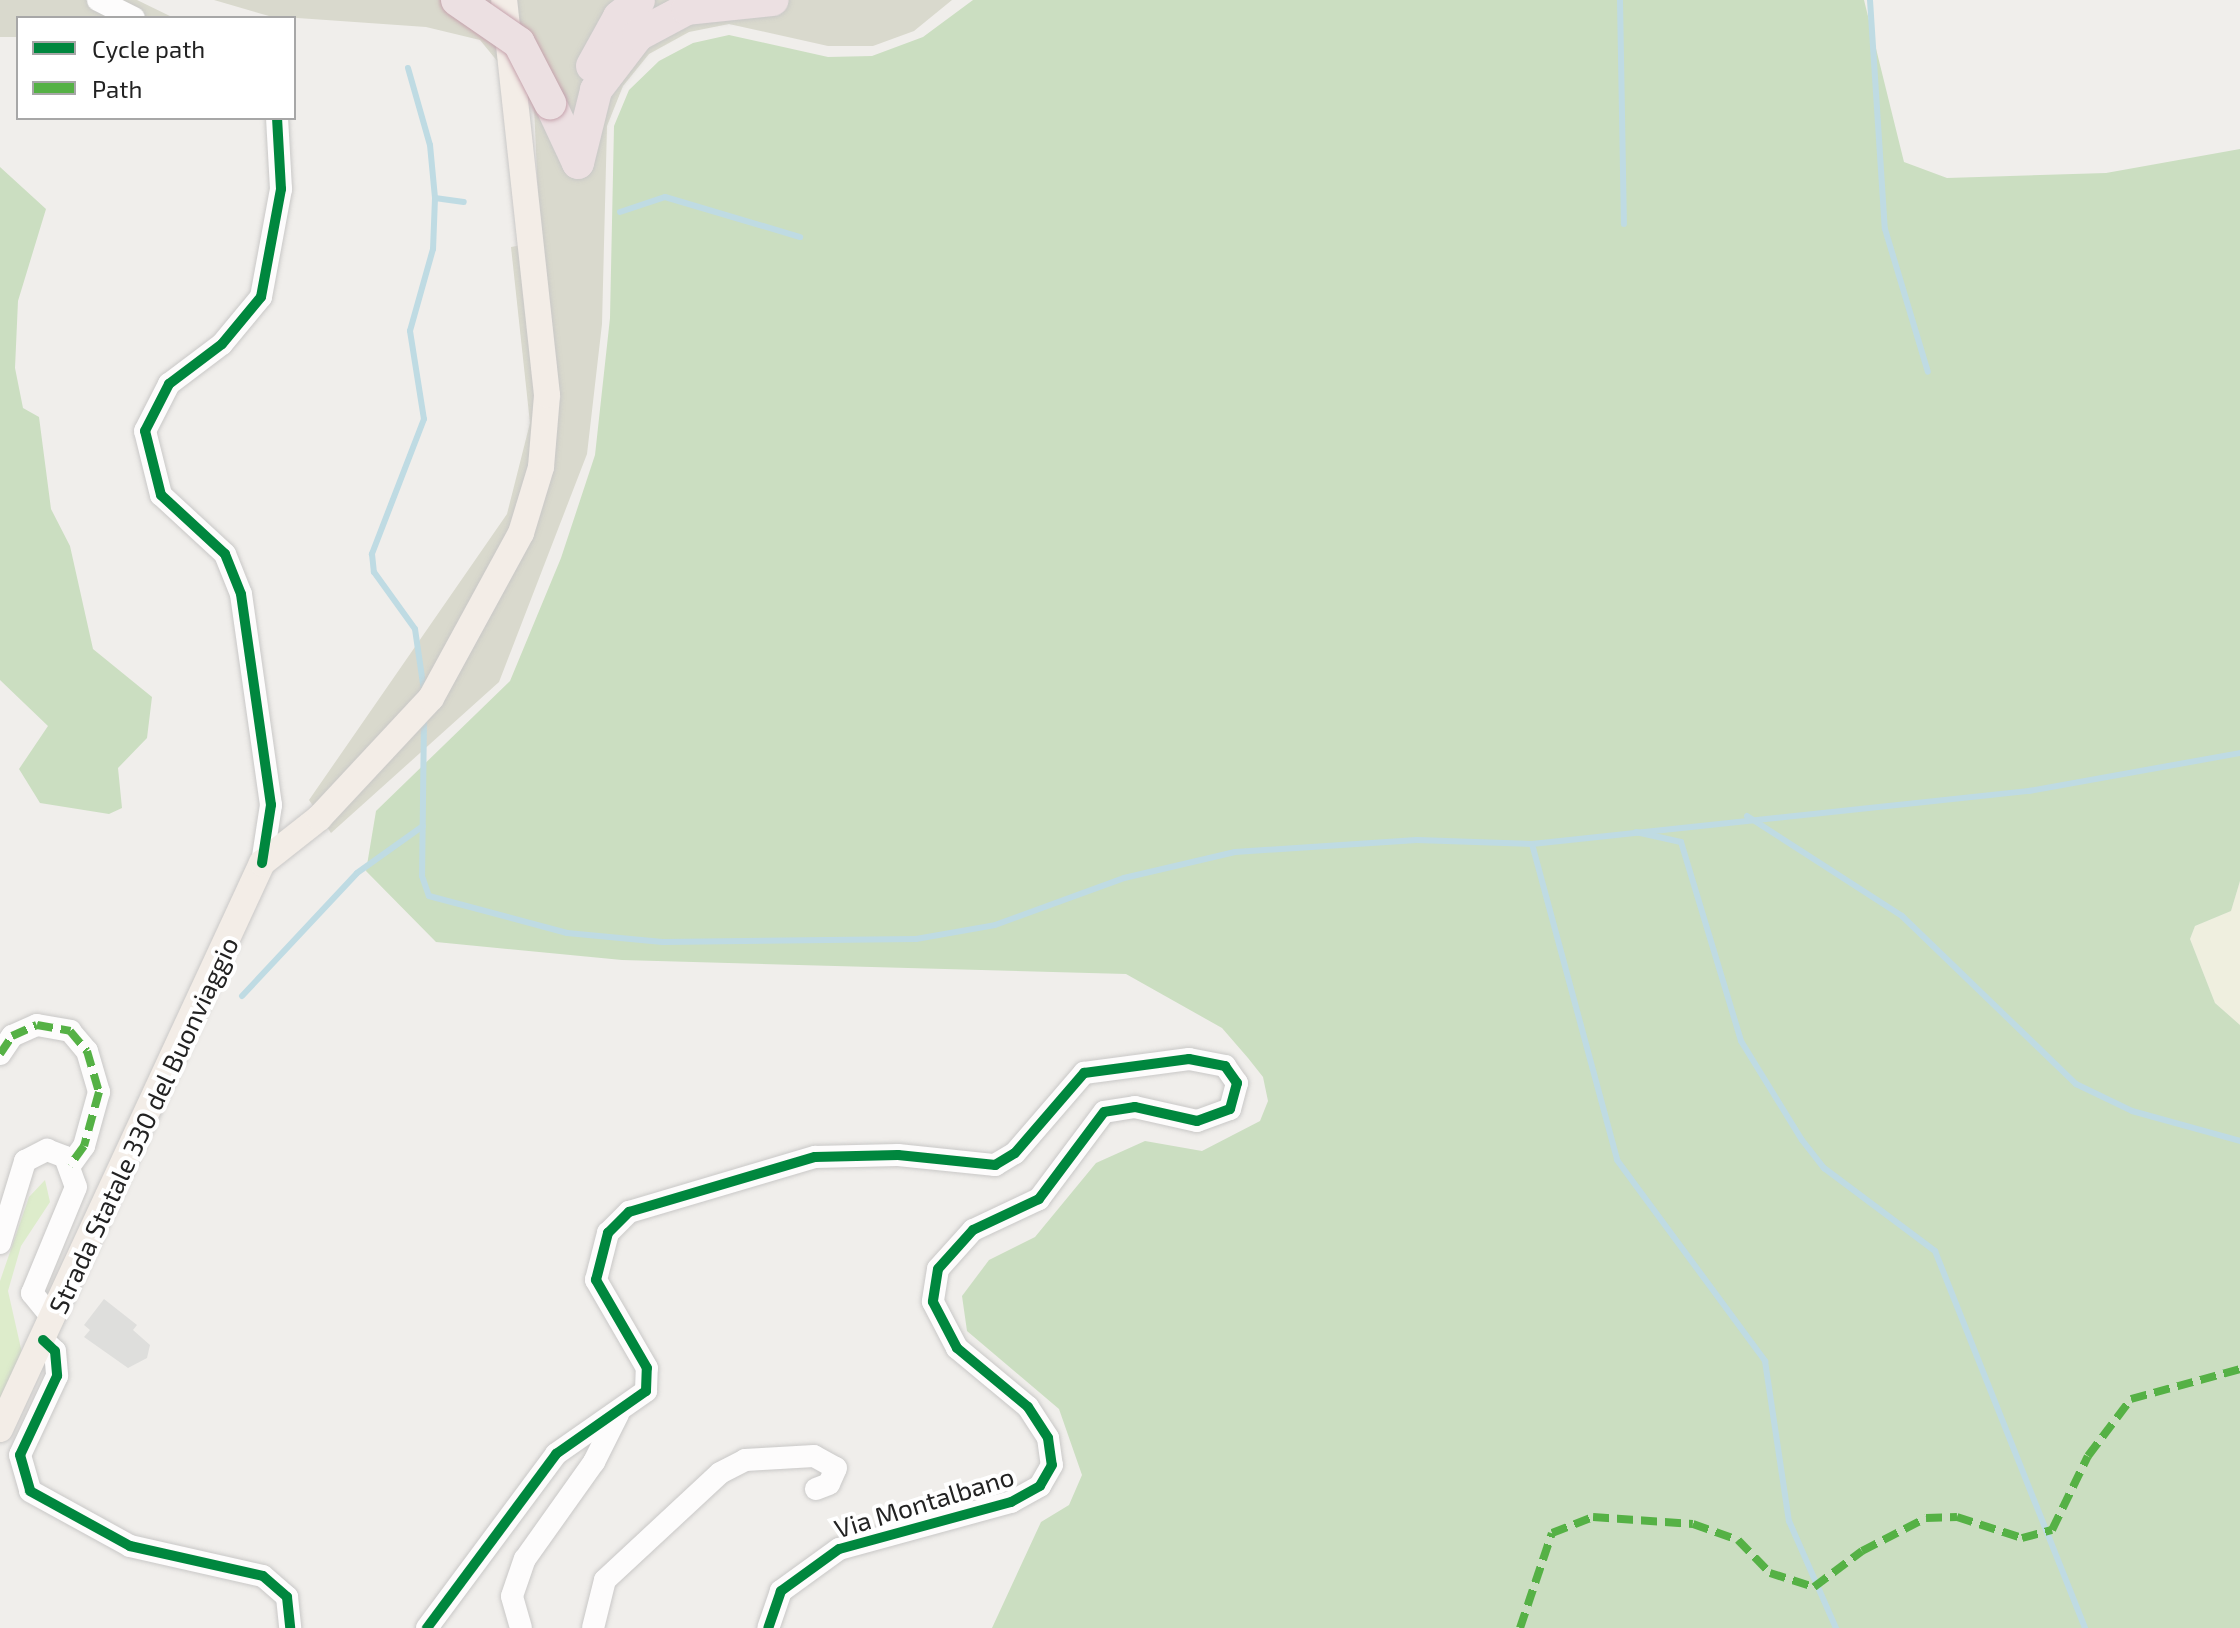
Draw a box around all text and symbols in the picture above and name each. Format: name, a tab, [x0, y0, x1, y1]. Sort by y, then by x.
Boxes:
legend	[16, 16, 296, 120]
text: Cycle path	[92, 34, 205, 63]
text: Path	[92, 74, 142, 103]
street label: Strada Statale 330 del Buonviaggio	[42, 931, 244, 1319]
street label: Via Montalbano	[831, 1460, 1017, 1544]

